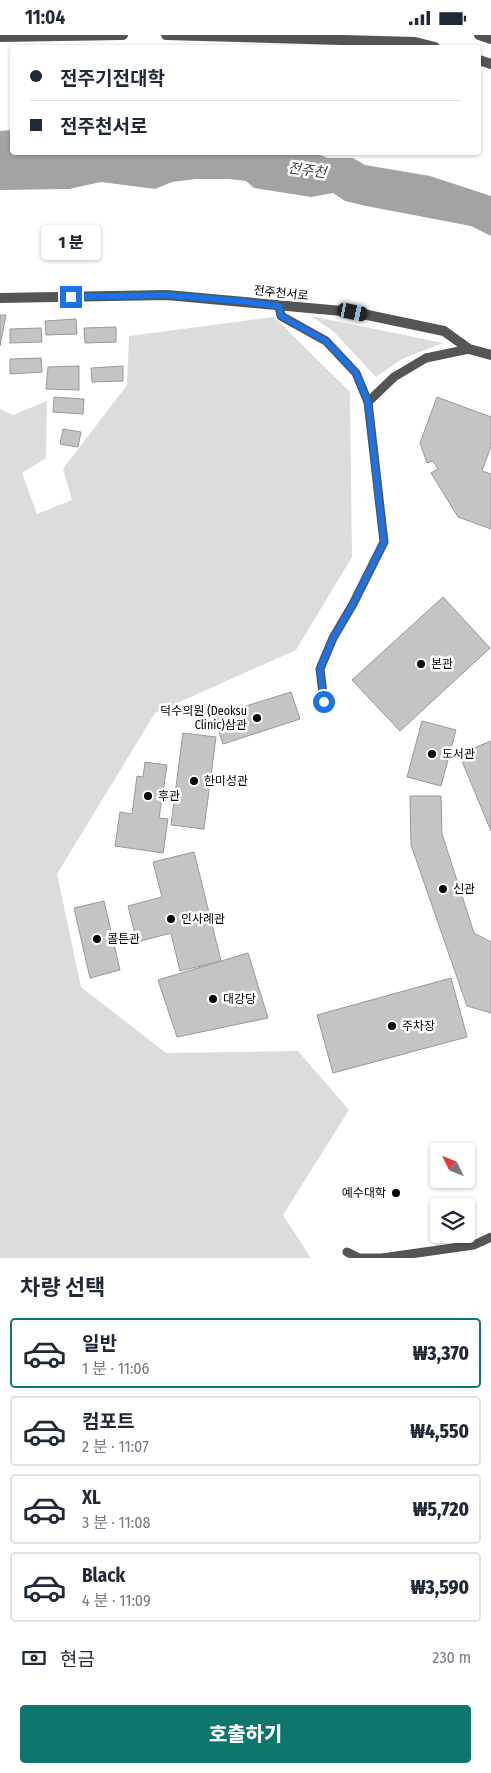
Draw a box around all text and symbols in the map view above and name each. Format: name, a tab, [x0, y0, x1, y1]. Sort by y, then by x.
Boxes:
text: 11:04	[25, 6, 65, 29]
text: 전주기전대학	[60, 67, 165, 90]
text: 전주천서로	[60, 115, 147, 138]
water label: 전주천	[287, 159, 328, 182]
callout: 1 분	[41, 225, 101, 259]
text: 1 분	[59, 233, 83, 252]
street label: 전주천서로	[253, 283, 309, 303]
route end	[60, 286, 82, 308]
car	[336, 302, 369, 322]
place label: 본관	[431, 657, 453, 671]
marker: 본관	[415, 658, 427, 670]
route start	[313, 691, 335, 713]
place label: 덕수의원 (Deoksu Clinic)삼관	[160, 704, 247, 732]
marker: 덕수의원 (Deoksu Clinic)삼관	[251, 712, 263, 724]
place label: 도서관	[442, 747, 475, 761]
marker: 도서관	[426, 748, 438, 760]
place label: 한미성관	[204, 774, 248, 788]
marker: 한미성관	[188, 775, 200, 787]
place label: 후관	[158, 789, 180, 803]
marker: 후관	[142, 790, 154, 802]
place label: 신관	[453, 882, 475, 896]
marker: 신관	[437, 883, 449, 895]
place label: 인사례관	[181, 912, 225, 926]
marker: 인사례관	[165, 913, 177, 925]
place label: 콜튼관	[107, 932, 140, 946]
marker: 콜튼관	[91, 933, 103, 945]
place label: 대강당	[223, 992, 256, 1006]
marker: 대강당	[207, 993, 219, 1005]
place label: 주차장	[402, 1019, 435, 1033]
marker: 주차장	[386, 1020, 398, 1032]
north arrow	[430, 1143, 475, 1187]
map controls	[430, 1143, 475, 1243]
place label: 예수대학	[342, 1186, 386, 1200]
marker: 예수대학	[390, 1187, 402, 1199]
button: layers	[430, 1198, 475, 1243]
text: 차량 선택	[20, 1274, 106, 1301]
icon: car	[22, 1331, 67, 1376]
text: 일반	[82, 1332, 117, 1355]
text: ₩3,370	[413, 1342, 469, 1365]
text: 1 분 · 11:06	[82, 1359, 150, 1378]
icon: car	[22, 1409, 67, 1454]
text: 컴포트	[82, 1410, 134, 1433]
text: ₩4,550	[410, 1420, 469, 1443]
text: 2 분 · 11:07	[82, 1437, 149, 1456]
text: XL	[82, 1486, 101, 1509]
icon: car	[22, 1487, 67, 1532]
text: ₩5,720	[413, 1498, 469, 1521]
text: 3 분 · 11:08	[82, 1513, 151, 1532]
text: Black	[82, 1564, 125, 1587]
icon: car	[22, 1565, 67, 1610]
text: ₩3,590	[411, 1576, 469, 1599]
text: 4 분 · 11:09	[82, 1591, 151, 1610]
icon: cash	[20, 1644, 48, 1672]
text: 현금	[60, 1648, 95, 1671]
text: 230 m	[432, 1648, 471, 1667]
button: 호출하기	[20, 1705, 471, 1763]

